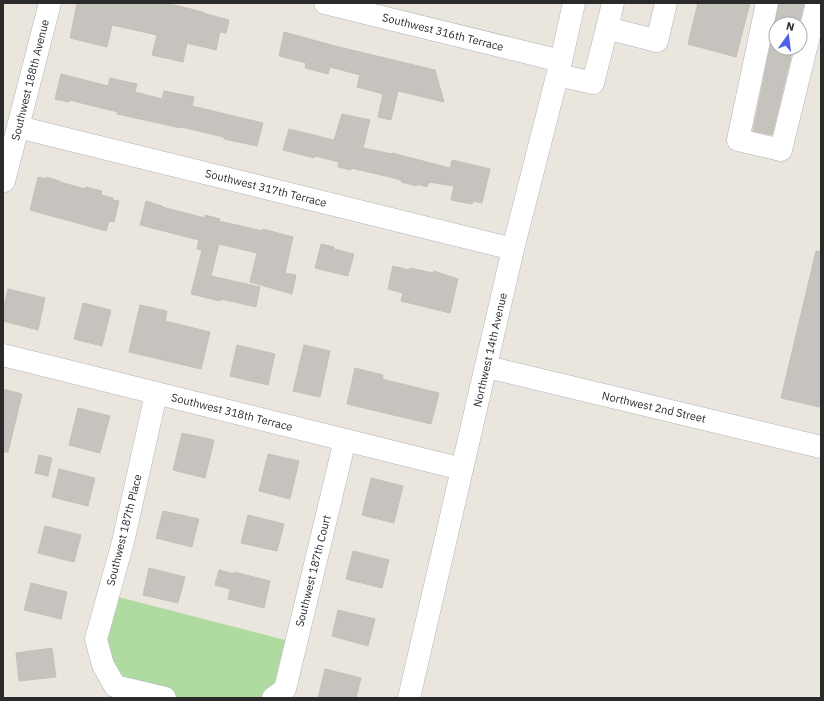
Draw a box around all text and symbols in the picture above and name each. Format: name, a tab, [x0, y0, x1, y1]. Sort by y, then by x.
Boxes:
street label: Southwest 316th Terrace	[381, 10, 505, 54]
north arrow	[768, 16, 808, 56]
street label: Southwest 188th Avenue	[8, 18, 52, 142]
text: N	[785, 19, 796, 34]
street label: Southwest 317th Terrace	[204, 166, 328, 210]
street label: Northwest 14th Avenue	[470, 291, 510, 409]
street label: Northwest 2nd Street	[601, 388, 707, 426]
street label: Southwest 318th Terrace	[170, 390, 294, 434]
street label: Southwest 187th Place	[103, 473, 145, 587]
street label: Southwest 187th Court	[292, 514, 334, 628]

